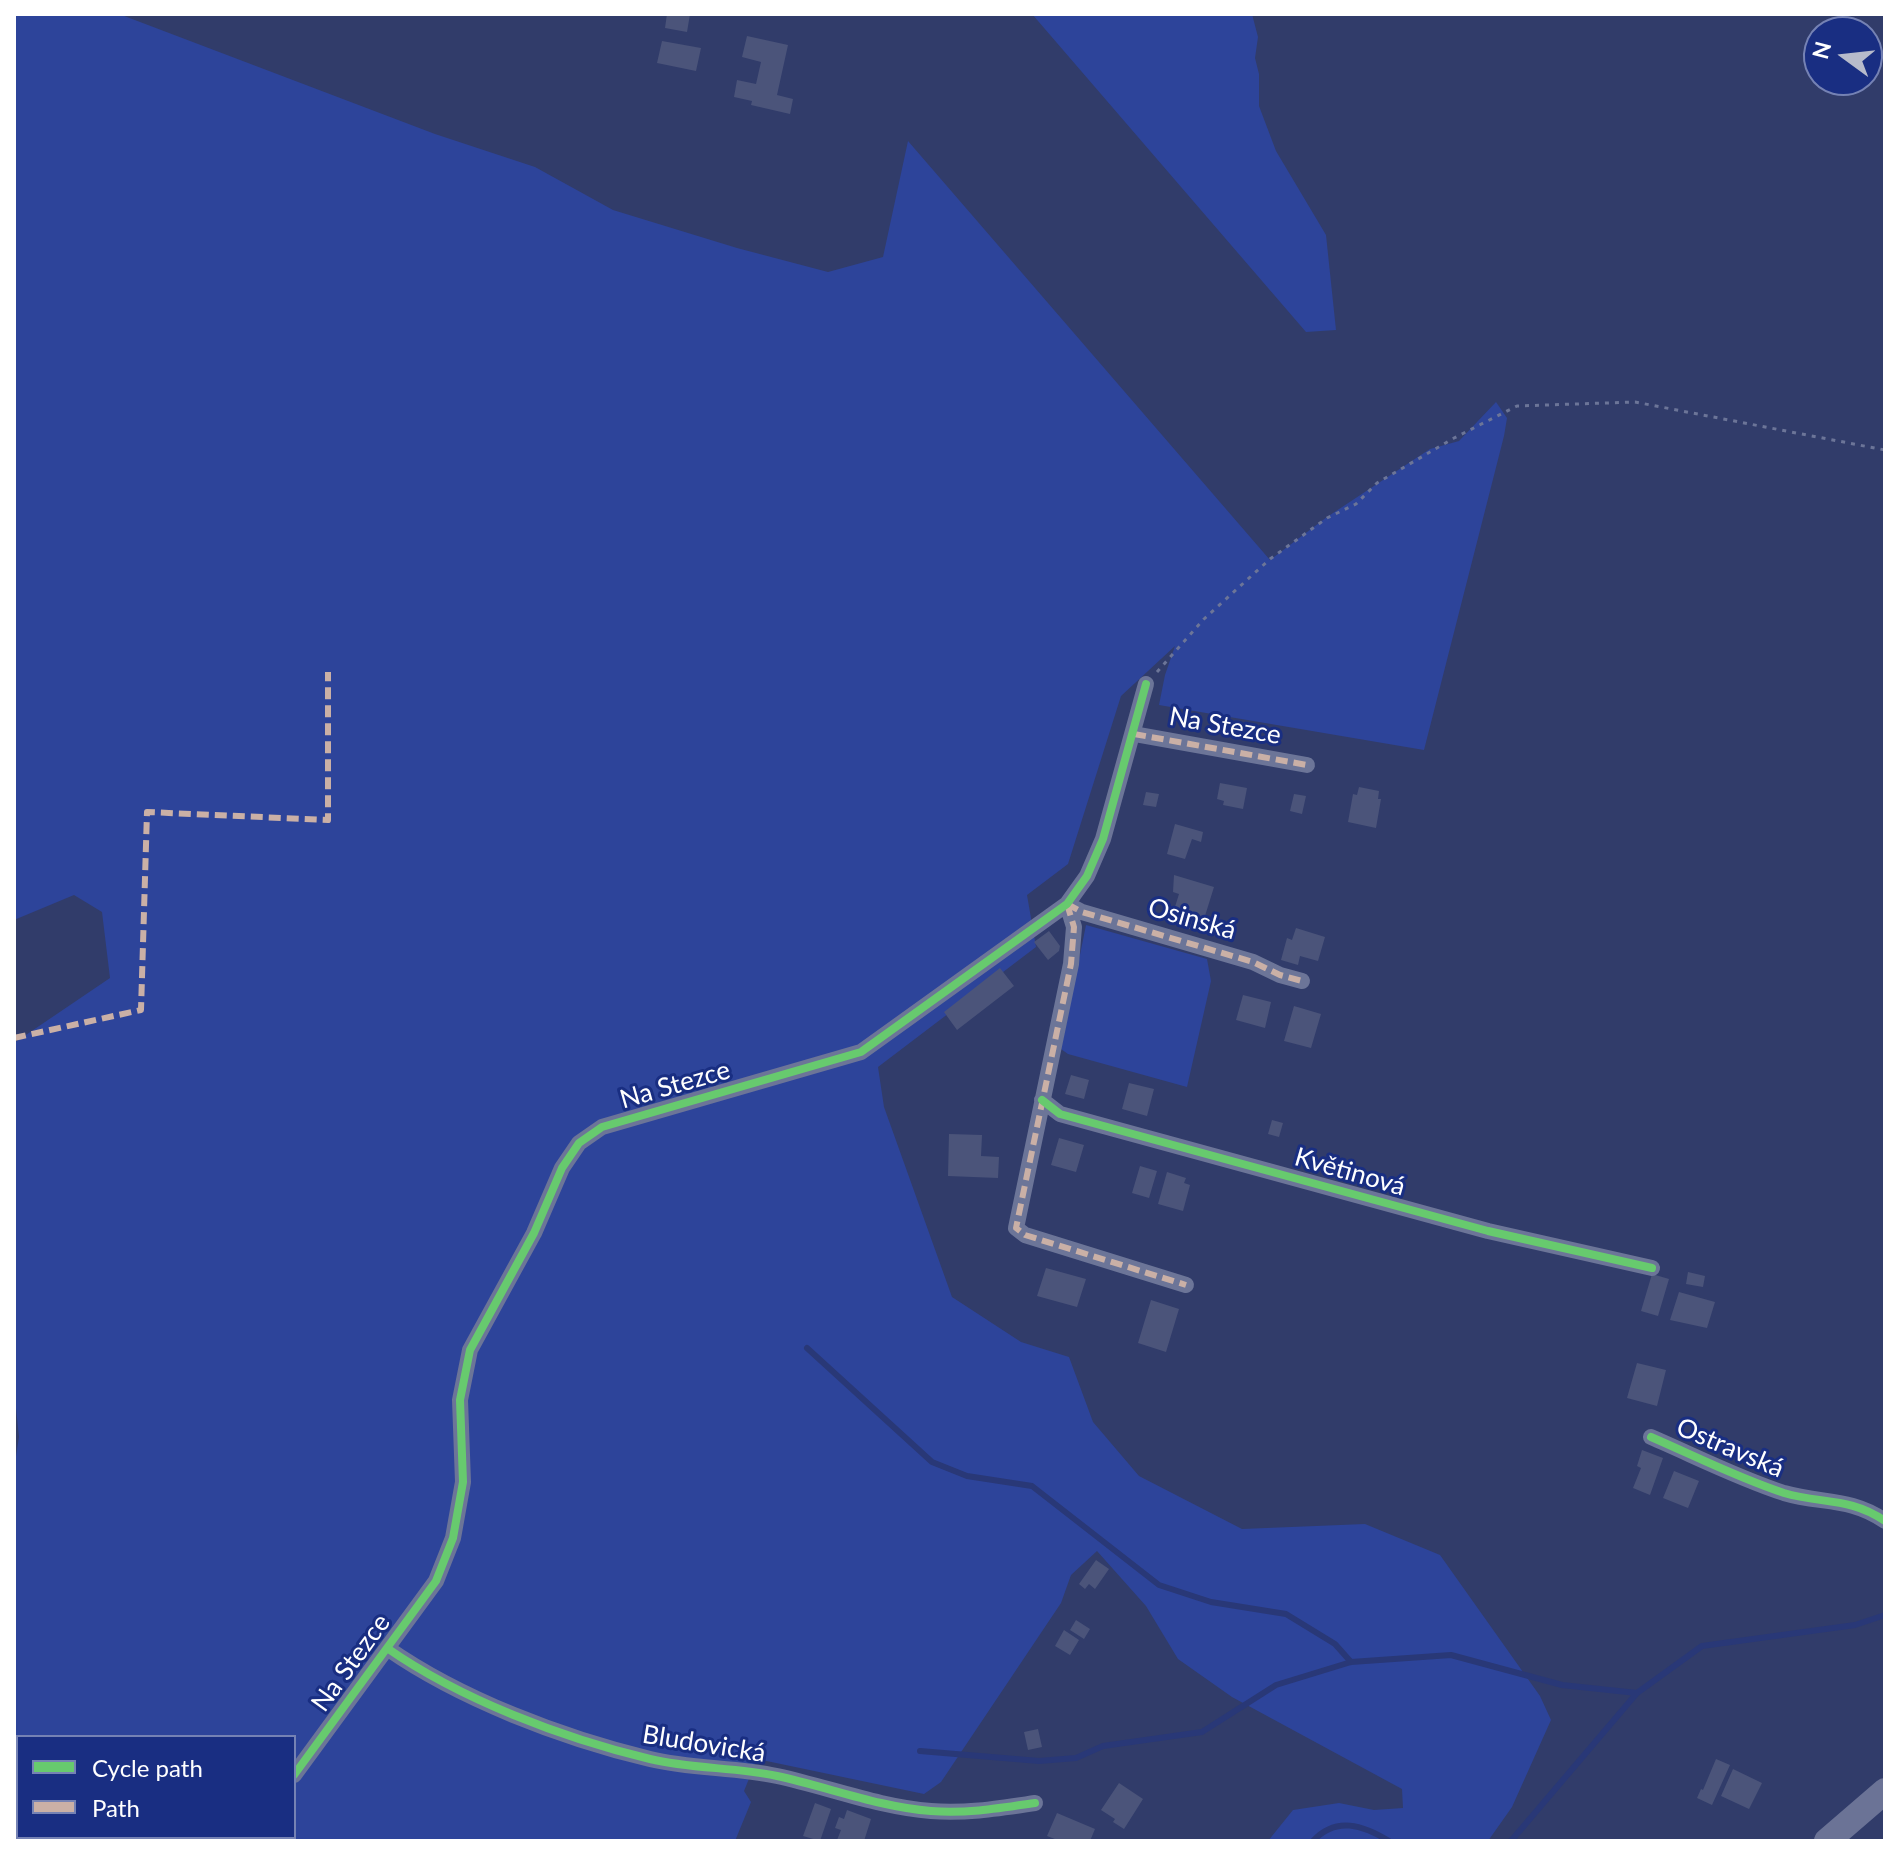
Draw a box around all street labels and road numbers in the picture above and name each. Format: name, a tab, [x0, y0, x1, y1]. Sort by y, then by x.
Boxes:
street label: Na Stezce	[1167, 701, 1283, 751]
street label: Osinská	[1144, 892, 1240, 946]
street label: Na Stezce	[616, 1054, 734, 1116]
street label: Květinová	[1291, 1141, 1409, 1203]
street label: Ostravská	[1672, 1411, 1788, 1485]
street label: Na Stezce	[305, 1608, 397, 1718]
street label: Bludovická	[640, 1719, 768, 1769]

